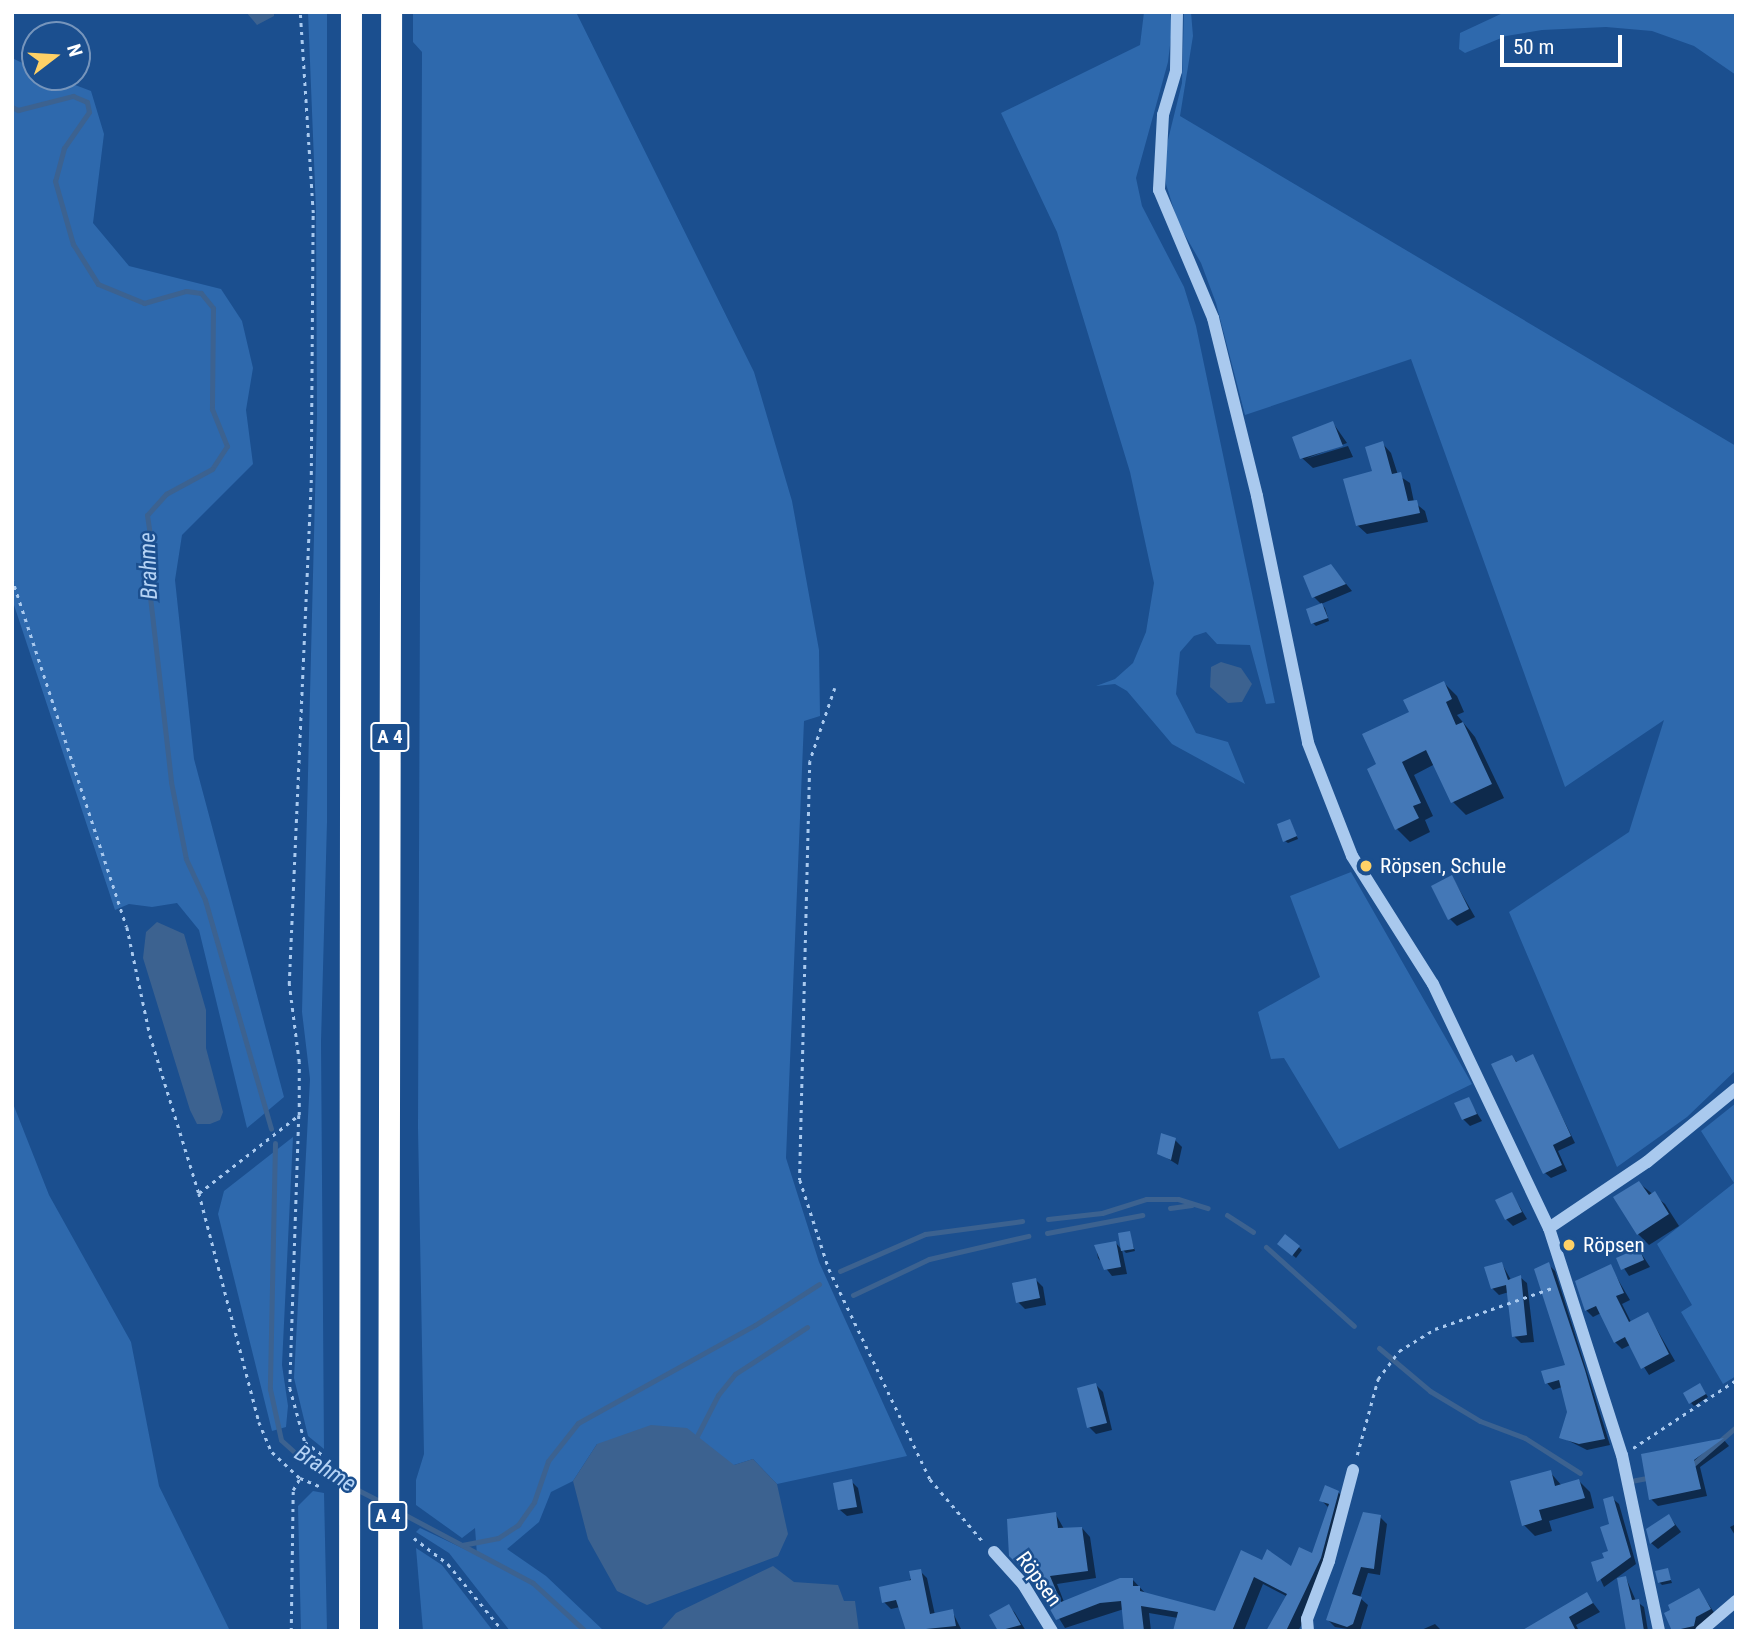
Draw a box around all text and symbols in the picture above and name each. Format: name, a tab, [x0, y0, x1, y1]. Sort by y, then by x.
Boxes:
north arrow	[21, 21, 91, 91]
scale bar	[1503, 21, 1626, 65]
text: 50 m	[1513, 35, 1554, 59]
text: N	[62, 41, 87, 59]
water label: Brahme	[134, 532, 164, 600]
road number: A 4	[369, 722, 411, 752]
place label: Röpsen, Schule	[1380, 853, 1506, 879]
marker: Röpsen, Schule	[1358, 858, 1374, 874]
place label: Röpsen	[1583, 1232, 1645, 1258]
marker: Röpsen	[1561, 1237, 1577, 1253]
water label: Brahme	[289, 1439, 361, 1499]
road number: A 4	[367, 1500, 409, 1532]
street label: Röpsen	[1011, 1547, 1067, 1611]

